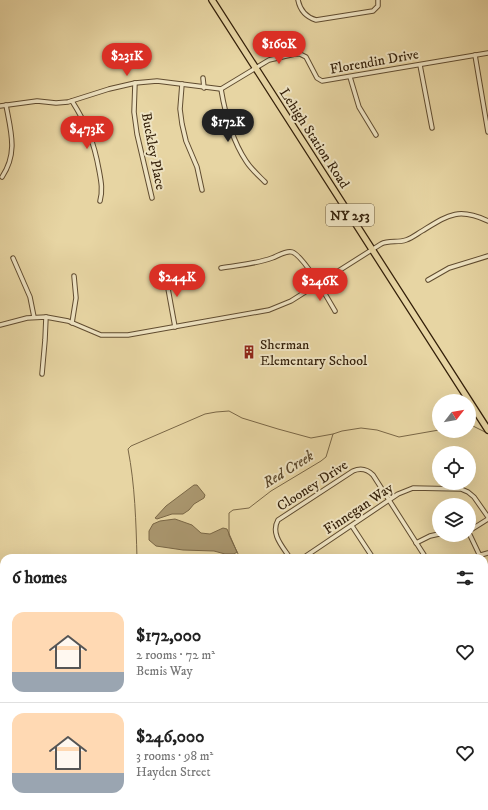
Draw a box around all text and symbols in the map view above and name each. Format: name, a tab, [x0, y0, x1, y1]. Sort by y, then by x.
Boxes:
pin: $160K	[251, 31, 307, 65]
text: $160K	[262, 36, 296, 52]
pin: $231K	[99, 43, 155, 77]
street label: Florendin Drive	[328, 45, 420, 79]
text: $231K	[111, 48, 143, 64]
street label: Lehigh Station Road	[275, 85, 353, 192]
pin: $172K	[200, 109, 256, 143]
street label: Buckley Place	[137, 111, 169, 192]
text: $172K	[211, 114, 245, 130]
pin: $473K	[59, 116, 115, 150]
text: $473K	[70, 121, 104, 137]
road number: NY 253	[326, 204, 374, 226]
pin: $244K	[149, 264, 205, 298]
pin: $246K	[292, 268, 348, 302]
text: $244K	[158, 269, 196, 285]
text: $246K	[302, 273, 338, 289]
place label: Sherman Elementary School	[260, 336, 368, 370]
building icon: Sherman Elementary School	[241, 344, 257, 360]
north arrow	[432, 394, 476, 438]
map controls	[432, 394, 476, 542]
water label: Red Creek	[258, 446, 318, 493]
button: locate	[432, 446, 476, 490]
street label: Clooney Drive	[274, 456, 352, 515]
street label: Finnegan Way	[320, 479, 397, 539]
button: layers	[432, 498, 476, 542]
text: 6 homes	[12, 567, 67, 589]
icon: filters	[454, 567, 476, 589]
text: $172,000	[136, 625, 201, 647]
icon: home	[44, 628, 92, 676]
icon: heart	[454, 641, 476, 663]
text: 2 rooms · 72 m²	[136, 647, 215, 663]
text: Bemis Way	[136, 663, 193, 679]
text: $246,000	[136, 726, 204, 748]
icon: home	[44, 729, 92, 777]
icon: heart	[454, 742, 476, 764]
text: 3 rooms · 98 m²	[136, 748, 213, 764]
text: Hayden Street	[136, 764, 211, 780]

